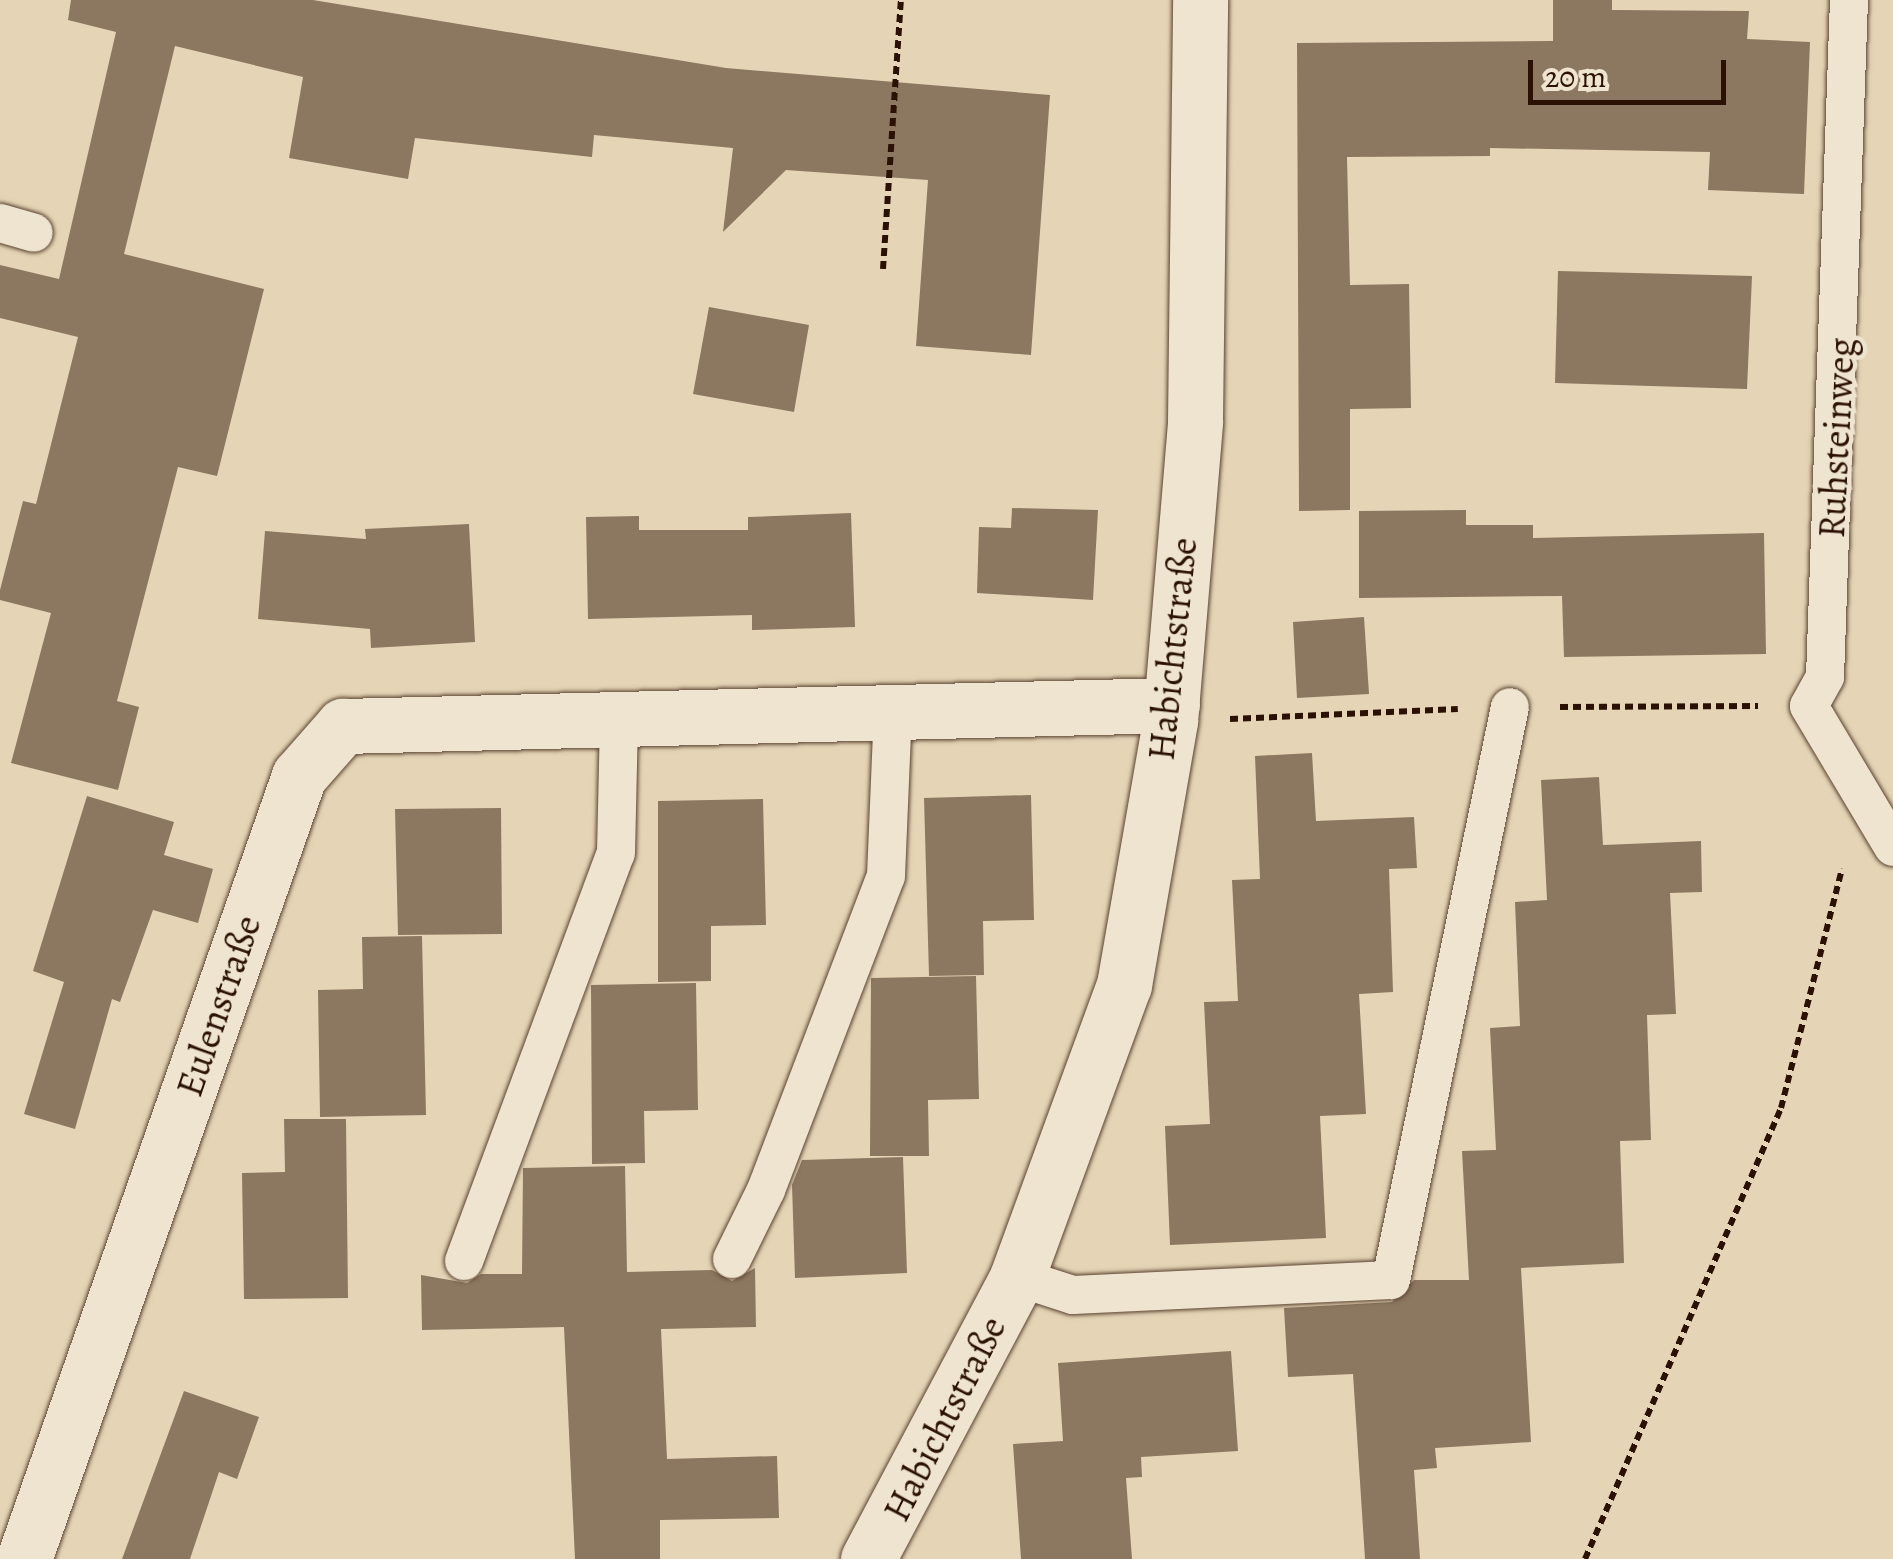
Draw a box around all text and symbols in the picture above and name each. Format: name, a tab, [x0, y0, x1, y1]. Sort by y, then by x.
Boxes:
scale bar	[1533, 40, 1730, 102]
text: 20 m	[1545, 57, 1606, 97]
street label: Ruhsteinweg	[1809, 337, 1865, 539]
street label: Habichtstraße	[1139, 535, 1207, 763]
street label: Eulenstraße	[167, 909, 271, 1103]
street label: Habichtstraße	[874, 1309, 1016, 1529]

